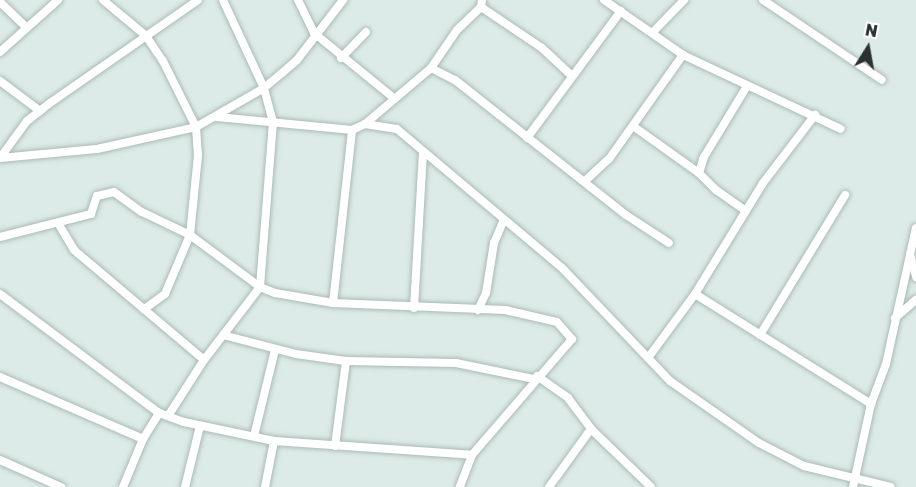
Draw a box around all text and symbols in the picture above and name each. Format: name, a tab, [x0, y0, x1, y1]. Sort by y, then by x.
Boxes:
north arrow	[838, 18, 898, 78]
text: N	[864, 19, 879, 41]

